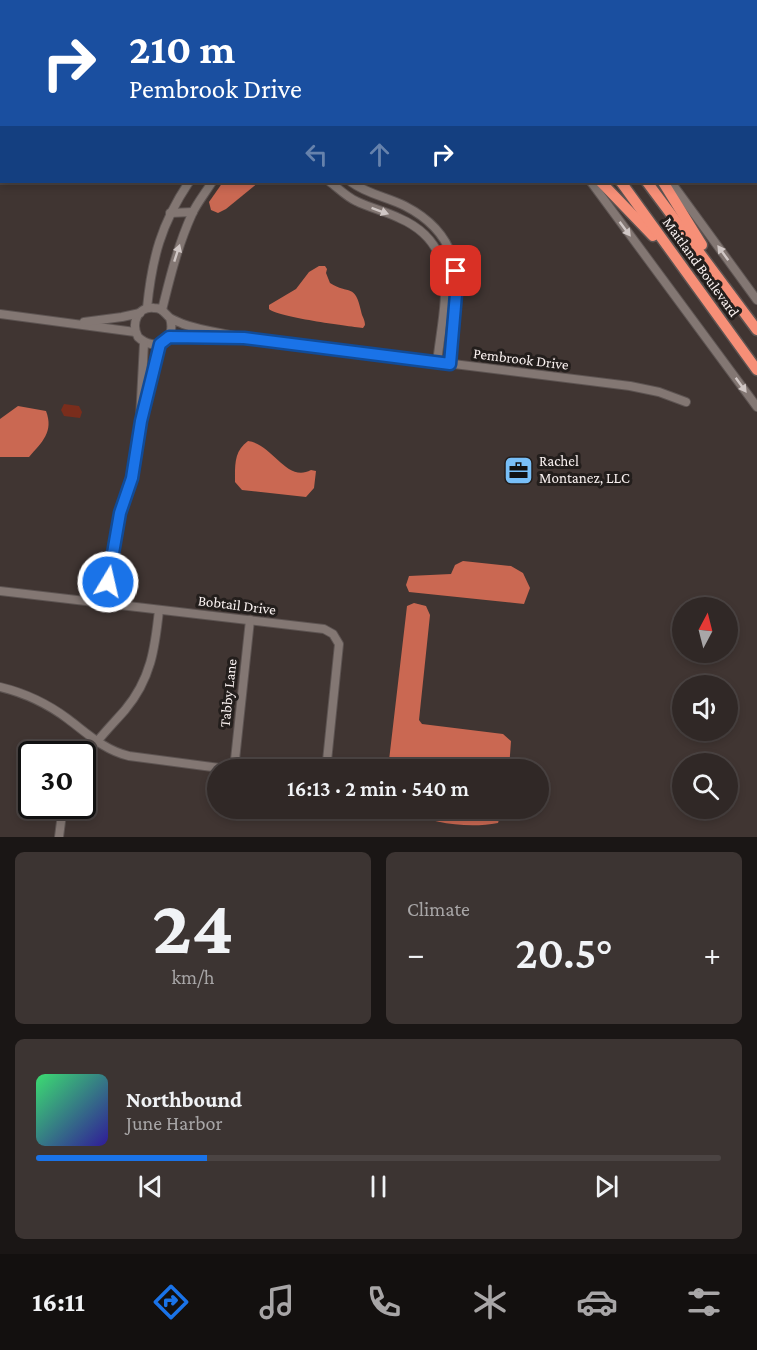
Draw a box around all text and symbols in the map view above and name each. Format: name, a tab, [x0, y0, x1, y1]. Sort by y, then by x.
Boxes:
icon: right	[30, 24, 108, 102]
text: 210 m	[129, 25, 235, 72]
text: Pembrook Drive	[129, 74, 302, 104]
icon: left	[300, 138, 333, 171]
icon: ahead	[363, 138, 396, 171]
icon: right	[426, 138, 459, 171]
one-way arrow	[371, 207, 389, 216]
street label: Maitland Boulevard	[660, 214, 742, 320]
one-way arrow	[619, 221, 631, 236]
one-way arrow	[173, 244, 182, 262]
pin	[430, 245, 481, 296]
one-way arrow	[717, 245, 729, 260]
icon: arrive	[439, 254, 472, 287]
street label: Pembrook Drive	[472, 345, 570, 373]
one-way arrow	[735, 378, 747, 393]
place label: Rachel Montanez, LLC	[539, 453, 630, 486]
office icon: Rachel Montanez, LLC	[502, 454, 534, 486]
position arrow	[76, 550, 140, 614]
street label: Bobtail Drive	[197, 592, 277, 618]
north arrow	[672, 597, 738, 663]
map controls	[672, 597, 738, 819]
street label: Tabby Lane	[216, 658, 241, 728]
button: sound	[672, 675, 738, 741]
speed limit sign: 30	[18, 741, 96, 819]
button: search	[672, 753, 738, 819]
text: 16:13 · 2 min · 540 m	[287, 776, 469, 801]
text: 24	[152, 883, 234, 970]
text: Climate	[407, 898, 470, 920]
text: 20.5°	[515, 928, 613, 978]
text: −	[407, 935, 424, 972]
text: +	[704, 935, 721, 972]
text: km/h	[171, 966, 215, 988]
text: Northbound	[126, 1087, 242, 1112]
text: June Harbor	[126, 1112, 223, 1134]
icon: previous	[134, 1170, 167, 1203]
icon: pause	[362, 1170, 395, 1203]
icon: next	[590, 1170, 623, 1203]
icon: directions	[150, 1281, 192, 1323]
icon: music	[256, 1281, 298, 1323]
icon: phone	[363, 1281, 405, 1323]
icon: climate	[469, 1281, 511, 1323]
icon: car	[576, 1281, 618, 1323]
icon: filters	[683, 1281, 725, 1323]
text: 16:11	[32, 1287, 85, 1317]

